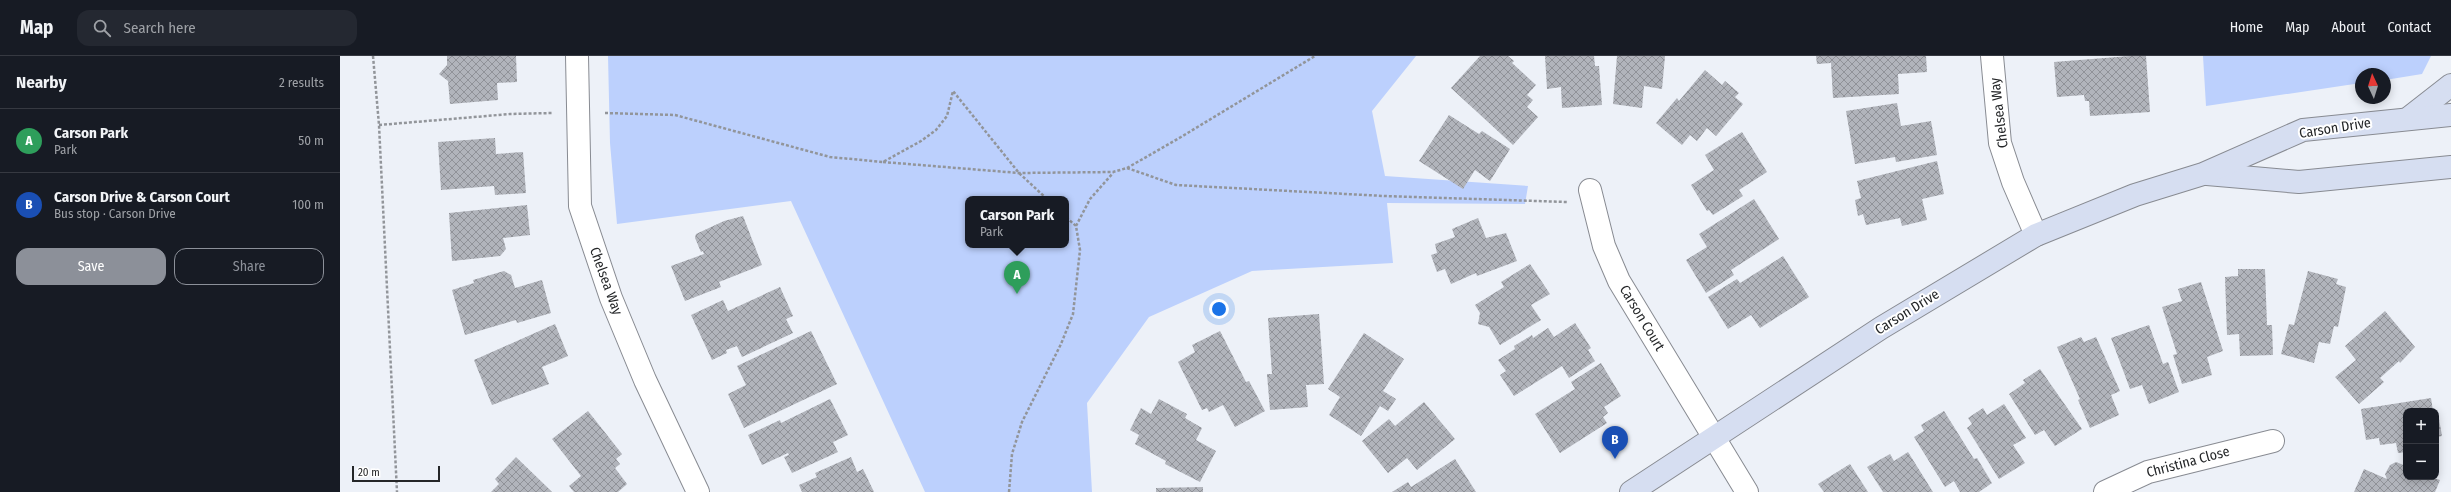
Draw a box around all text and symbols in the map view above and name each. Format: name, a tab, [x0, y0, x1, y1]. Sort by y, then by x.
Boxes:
search box	[77, 10, 357, 46]
text: Map	[20, 16, 53, 39]
icon: search	[91, 17, 113, 39]
text: Search here	[123, 19, 196, 37]
text: Home	[2230, 19, 2263, 36]
text: Map	[2285, 19, 2309, 36]
text: About	[2331, 19, 2366, 36]
text: Contact	[2388, 19, 2431, 36]
north arrow	[2355, 68, 2391, 104]
text: Nearby	[16, 72, 67, 93]
text: 2 results	[279, 75, 324, 90]
street label: Chelsea Way	[1986, 76, 2012, 149]
street label: Carson Drive	[2298, 114, 2372, 142]
text: Carson Park	[54, 124, 128, 142]
text: A	[25, 133, 33, 148]
text: 50 m	[298, 133, 324, 148]
text: Park	[54, 142, 77, 157]
text: Carson Drive & Carson Court	[54, 188, 230, 206]
popup	[965, 196, 1069, 248]
text: B	[25, 197, 33, 212]
text: 100 m	[292, 197, 324, 212]
text: Bus stop · Carson Drive	[54, 206, 176, 221]
text: Carson Park	[980, 206, 1054, 224]
text: Park	[980, 224, 1003, 239]
street label: Chelsea Way	[586, 245, 626, 318]
button: Save	[16, 248, 166, 285]
button: Share	[174, 248, 324, 285]
pin: A	[1004, 261, 1030, 294]
street label: Carson Court	[1616, 282, 1668, 354]
street label: Carson Drive	[1872, 286, 1942, 338]
your location	[1209, 299, 1229, 319]
map controls	[2403, 408, 2439, 480]
button: +	[2403, 408, 2439, 444]
pin: B	[1602, 426, 1628, 459]
street label: Christina Close	[2145, 443, 2231, 481]
button: −	[2403, 444, 2439, 480]
scale bar	[352, 464, 440, 483]
text: 20 m	[358, 466, 380, 479]

